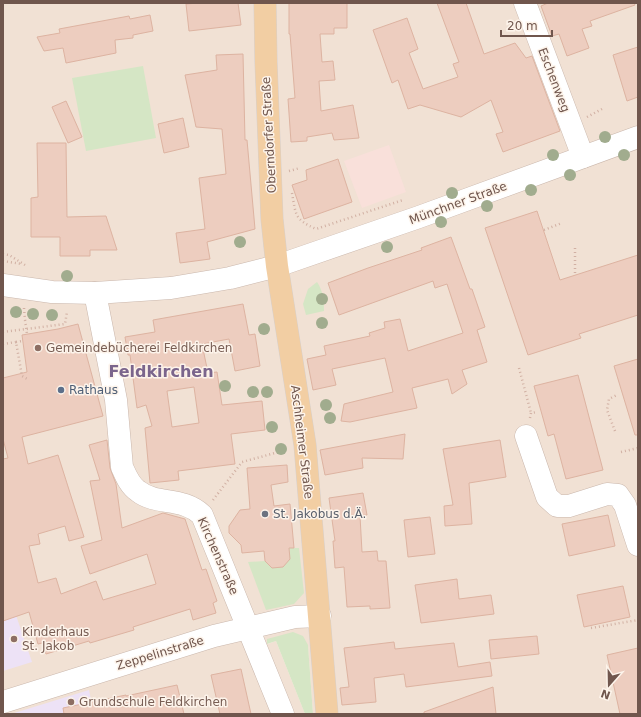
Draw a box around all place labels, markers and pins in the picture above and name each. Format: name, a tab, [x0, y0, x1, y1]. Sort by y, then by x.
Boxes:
place label: Gemeindebücherei Feldkirchen	[46, 341, 232, 355]
marker: Gemeindebücherei Feldkirchen	[33, 343, 43, 353]
place label: Rathaus	[69, 383, 118, 397]
marker: Rathaus	[56, 385, 66, 395]
place label: St. Jakobus d.Ä.	[273, 506, 366, 521]
marker: St. Jakobus d.Ä.	[260, 509, 270, 519]
place label: Kinderhaus St. Jakob	[22, 625, 89, 653]
marker: Kinderhaus St. Jakob	[9, 634, 19, 644]
place label: Grundschule Feldkirchen	[79, 695, 227, 709]
marker: Grundschule Feldkirchen	[66, 697, 76, 707]

